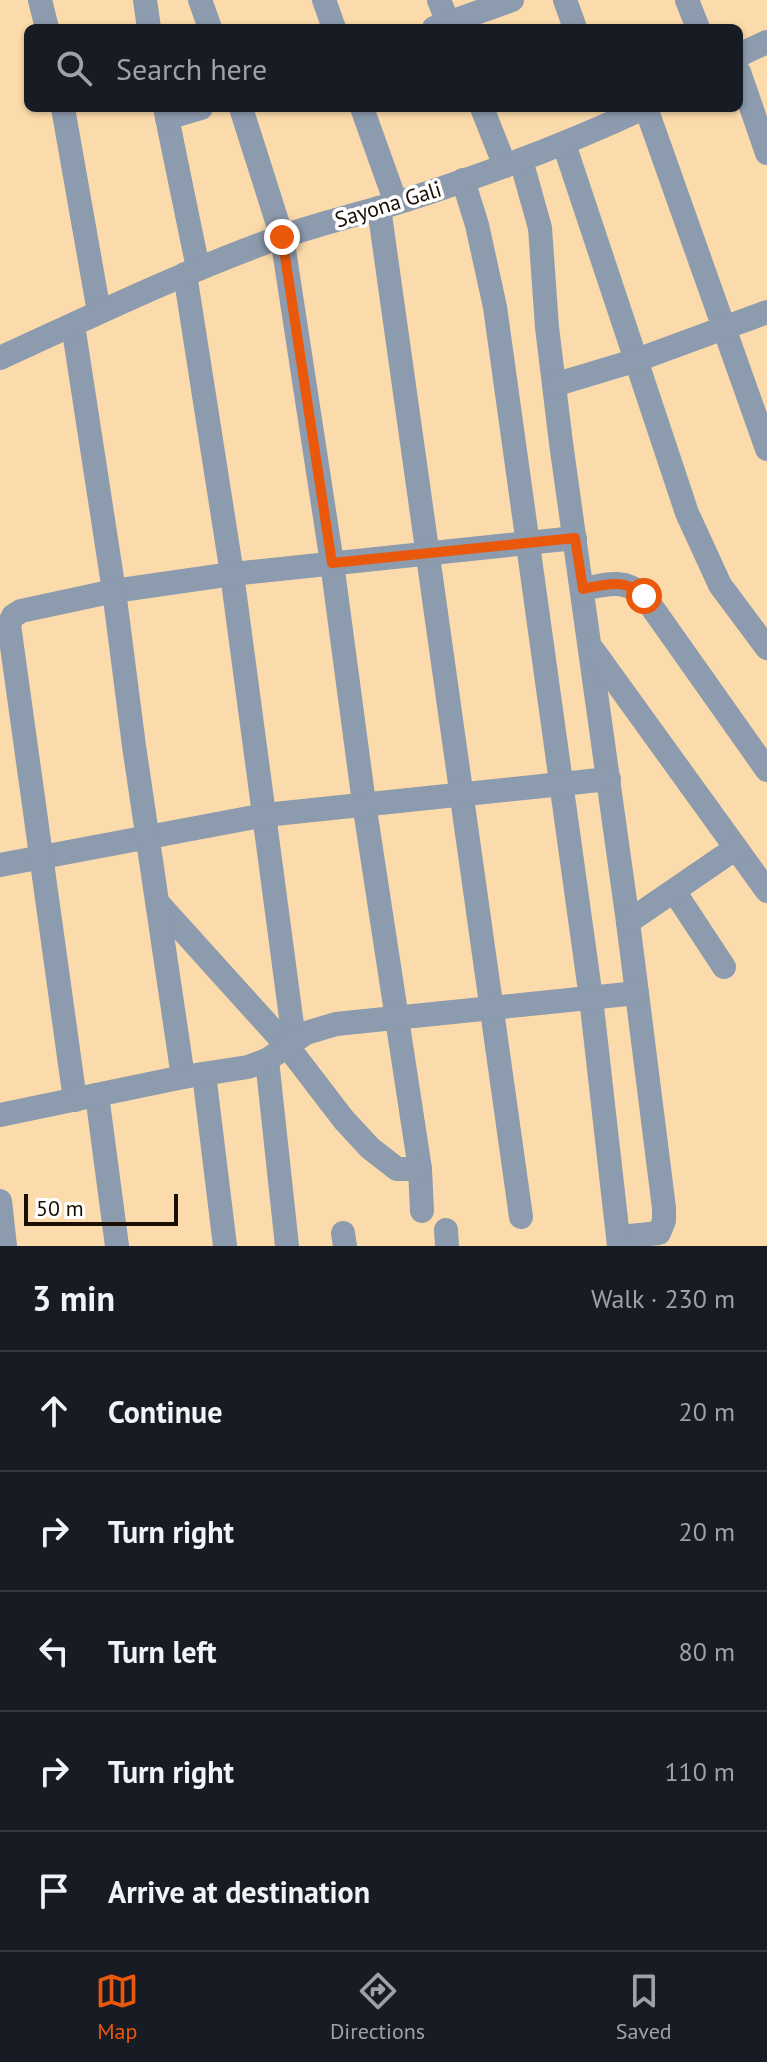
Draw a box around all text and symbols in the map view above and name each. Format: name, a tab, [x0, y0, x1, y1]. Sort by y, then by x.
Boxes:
search box	[24, 24, 743, 112]
icon: search	[52, 46, 96, 90]
text: Search here	[116, 49, 267, 88]
street label: Sayona Gali	[331, 175, 445, 233]
route end	[264, 219, 300, 255]
route start	[626, 578, 662, 614]
scale bar	[24, 1190, 178, 1226]
text: 50 m	[36, 1194, 84, 1222]
text: 3 min	[32, 1276, 115, 1320]
text: Walk · 230 m	[591, 1282, 735, 1315]
icon: ahead	[32, 1389, 76, 1433]
text: Continue	[108, 1392, 222, 1431]
text: 20 m	[679, 1395, 735, 1428]
icon: right	[32, 1509, 76, 1553]
text: Turn right	[108, 1512, 234, 1551]
text: 20 m	[679, 1515, 735, 1548]
icon: left	[32, 1629, 76, 1673]
text: Turn left	[108, 1632, 216, 1671]
text: 80 m	[679, 1635, 735, 1668]
icon: right	[32, 1749, 76, 1793]
text: Turn right	[108, 1752, 234, 1791]
text: 110 m	[664, 1755, 735, 1788]
icon: arrive	[32, 1869, 76, 1913]
text: Arrive at destination	[108, 1872, 370, 1911]
tab: Map	[95, 1969, 139, 2045]
tab: Directions	[330, 1969, 425, 2045]
tab: Saved	[616, 1969, 672, 2045]

